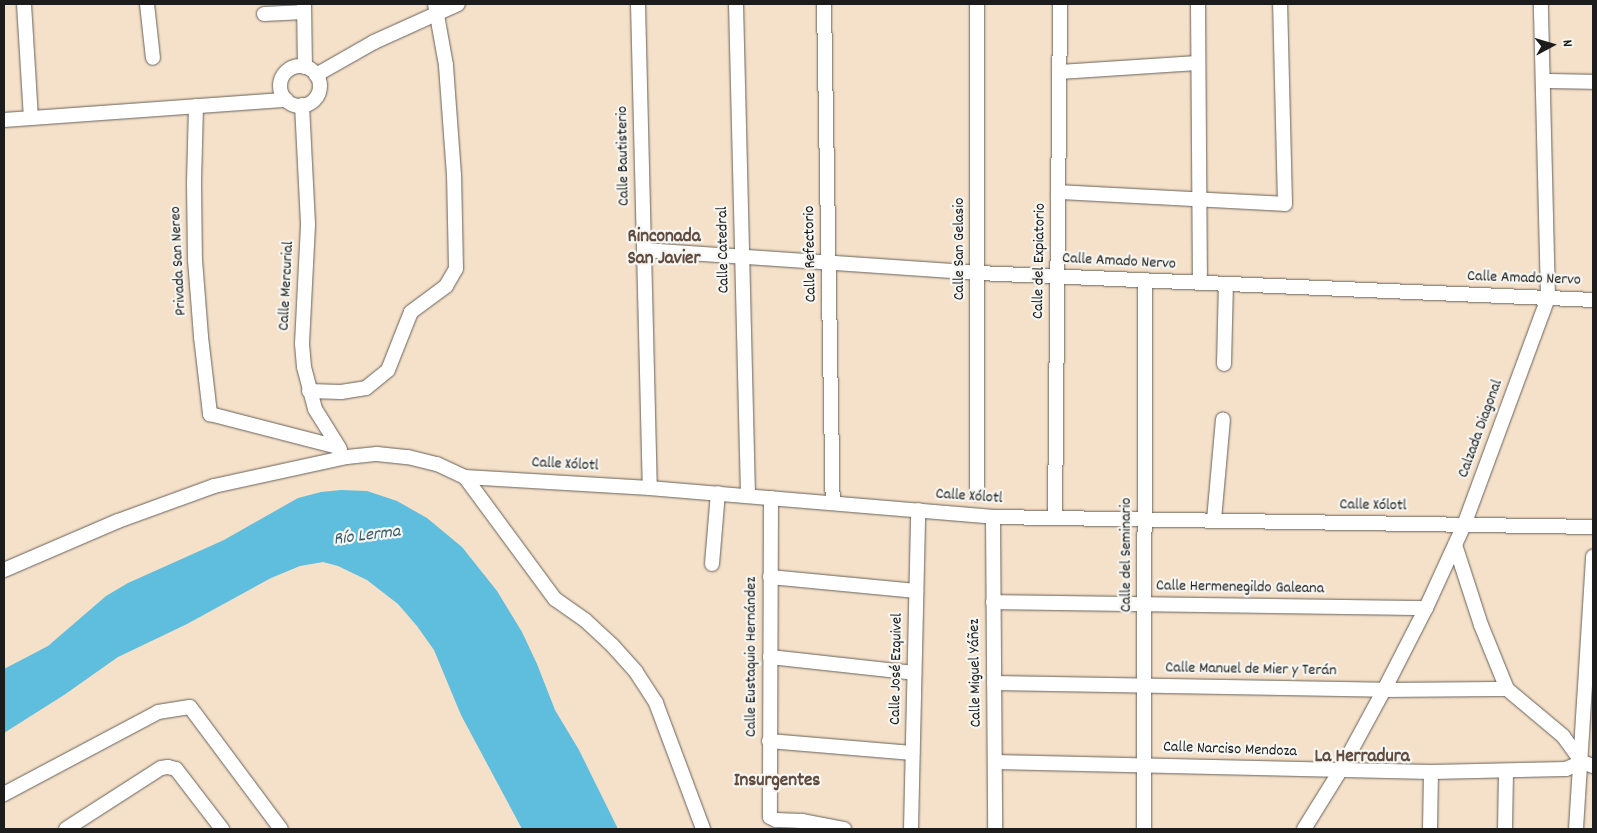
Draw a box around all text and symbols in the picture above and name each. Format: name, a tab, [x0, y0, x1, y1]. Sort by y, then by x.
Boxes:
north arrow	[1527, 20, 1577, 70]
text: N	[1557, 39, 1577, 48]
street label: Calle Bautisterio	[614, 106, 634, 206]
street label: Calle San Gelasio	[950, 198, 970, 300]
street label: Calle del Expiatorio	[1029, 203, 1051, 319]
street label: Privada San Nereo	[167, 206, 191, 316]
street label: Calle Catedral	[714, 206, 734, 294]
street label: Calle Refectorio	[801, 206, 821, 302]
district label: Rinconada San Javier	[627, 227, 701, 271]
street label: Calle Mercurial	[275, 241, 299, 331]
street label: Calle Amado Nervo	[1062, 249, 1176, 275]
street label: Calle Amado Nervo	[1467, 267, 1581, 291]
street label: Calzada Diagonal	[1454, 377, 1508, 481]
street label: Calle Xólotl	[531, 454, 599, 476]
street label: Calle Xólotl	[935, 485, 1003, 509]
street label: Calle Xólotl	[1339, 496, 1407, 516]
street label: Calle del Seminario	[1117, 498, 1137, 612]
water label: Río Lerma	[332, 522, 402, 552]
street label: Calle Eustaquio Hernández	[742, 577, 762, 737]
street label: Calle Hermenegildo Galeana	[1156, 577, 1324, 599]
street label: Calle José Ezquivel	[886, 613, 908, 725]
street label: Calle Miguel Yáñez	[965, 618, 987, 728]
street label: Calle Manuel de Mier y Terán	[1165, 659, 1337, 681]
street label: Calle Narciso Mendoza	[1163, 738, 1297, 762]
district label: La Herradura	[1314, 747, 1410, 769]
district label: Insurgentes	[734, 771, 820, 793]

